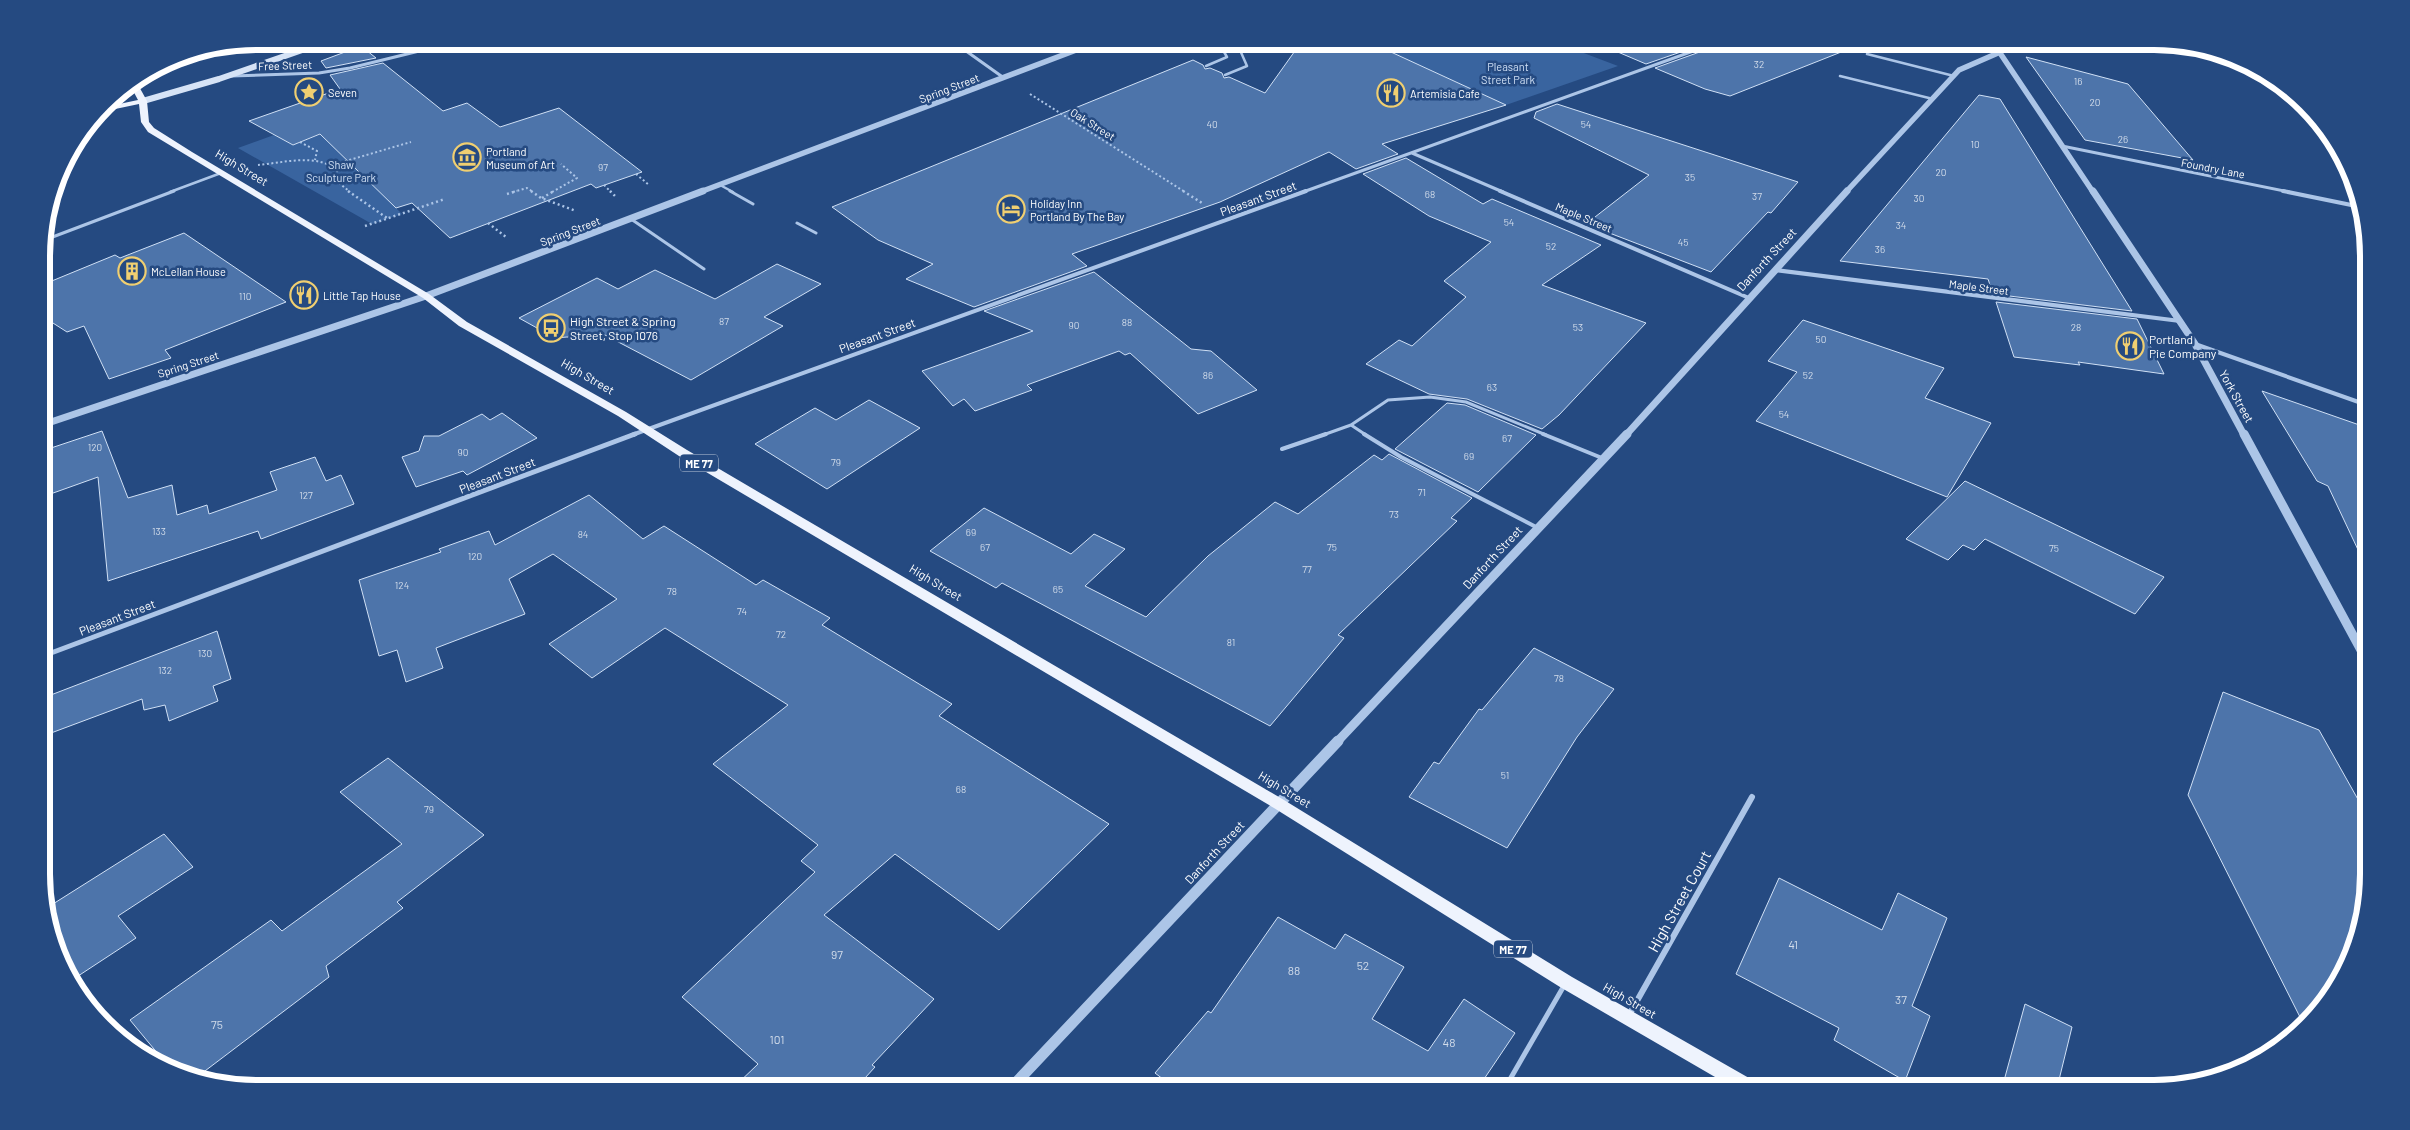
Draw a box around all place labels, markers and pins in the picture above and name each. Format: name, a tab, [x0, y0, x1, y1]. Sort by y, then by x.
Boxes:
place icon: Seven	[294, 77, 324, 107]
restaurant icon: Artemisia Cafe	[1376, 78, 1406, 108]
place label: Seven	[328, 86, 357, 99]
place label: Artemisia Cafe	[1410, 87, 1480, 100]
museum icon: Portland Museum of Art	[452, 142, 482, 172]
place label: Portland Museum of Art	[486, 145, 555, 171]
hotel icon: Holiday Inn Portland By The Bay	[996, 194, 1026, 224]
place label: Holiday Inn Portland By The Bay	[1030, 197, 1124, 223]
building icon: McLellan House	[117, 256, 147, 286]
place label: McLellan House	[151, 265, 226, 278]
restaurant icon: Little Tap House	[289, 280, 319, 310]
place label: Little Tap House	[323, 289, 401, 302]
bus stop icon: High Street & Spring Street, Stop 1076	[536, 313, 566, 343]
place label: High Street & Spring Street, Stop 1076	[570, 314, 676, 342]
restaurant icon: Portland Pie Company	[2115, 331, 2145, 361]
place label: Portland Pie Company	[2149, 332, 2217, 360]

